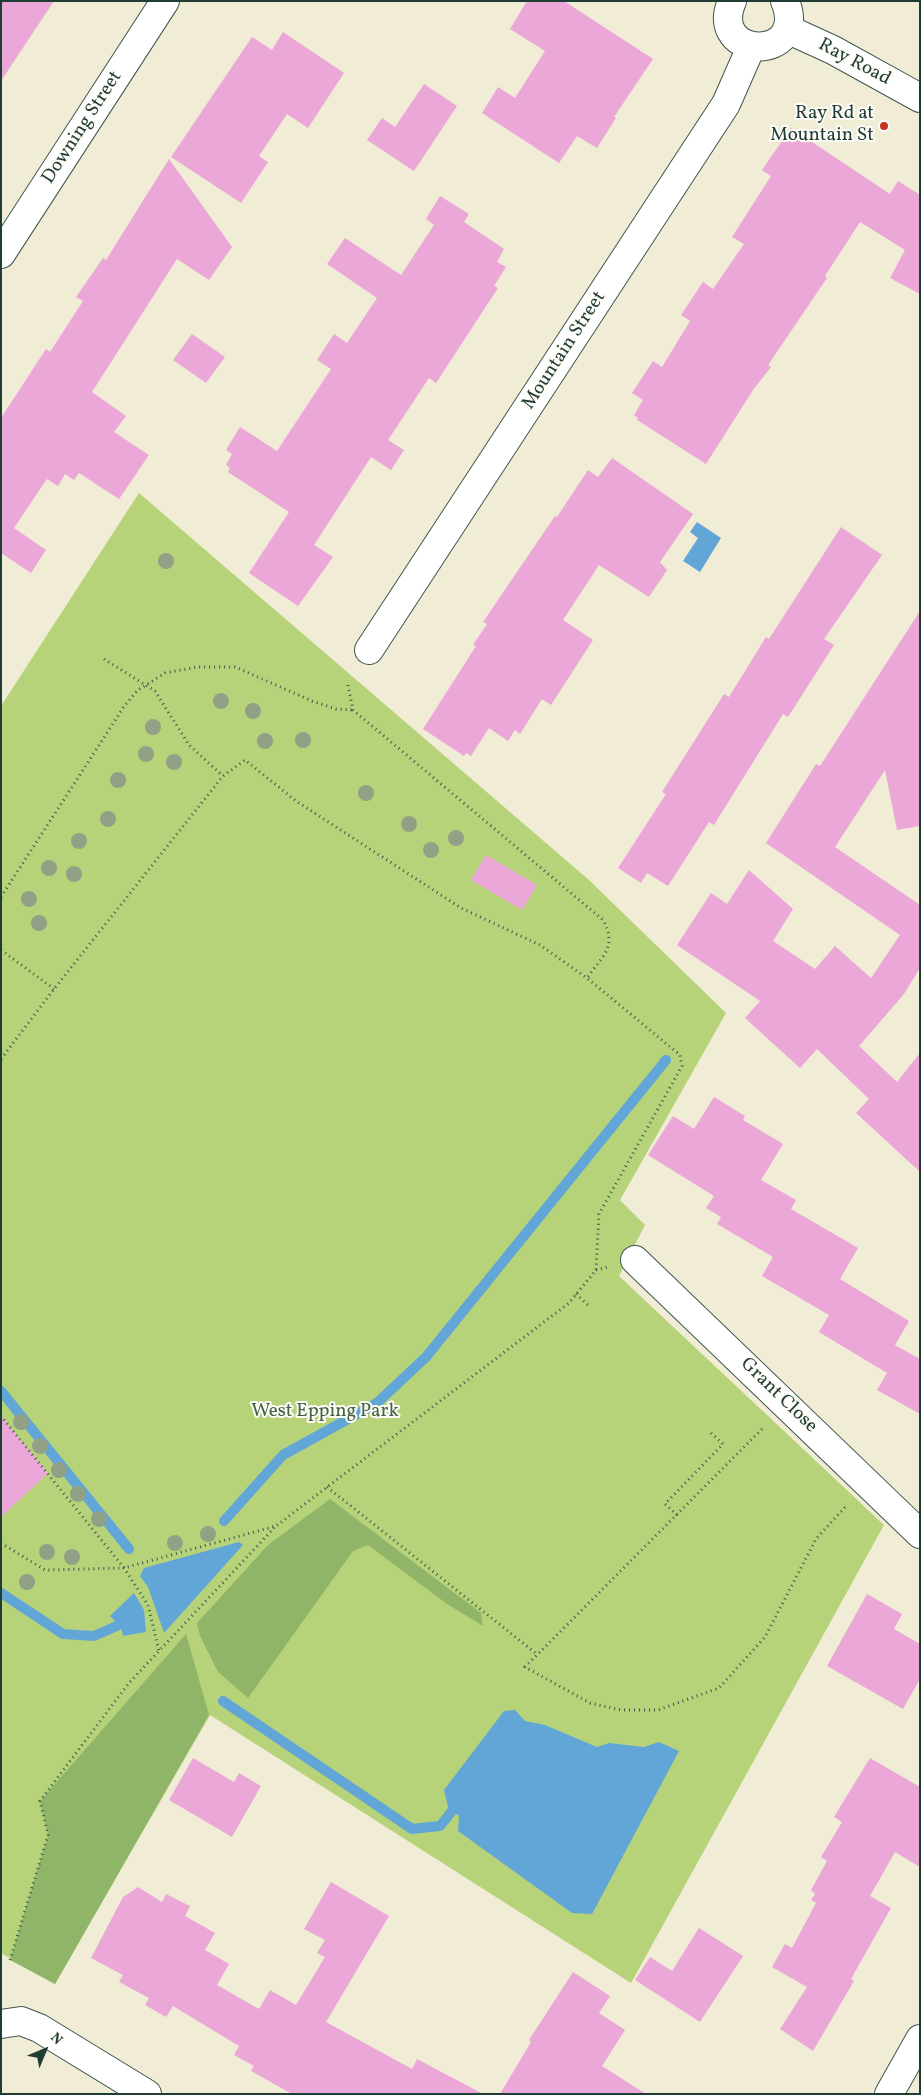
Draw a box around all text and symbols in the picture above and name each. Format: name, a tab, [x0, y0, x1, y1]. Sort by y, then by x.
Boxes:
street label: Ray Road	[814, 34, 894, 92]
street label: Downing Street	[38, 67, 128, 189]
place label: Ray Rd at Mountain St	[770, 104, 874, 148]
marker: Ray Rd at Mountain St	[878, 120, 890, 132]
street label: Mountain Street	[518, 288, 612, 414]
street label: Grant Close	[735, 1354, 821, 1438]
park label: West Epping Park	[251, 1402, 399, 1424]
north arrow	[20, 2025, 70, 2075]
text: N	[46, 2029, 66, 2049]

